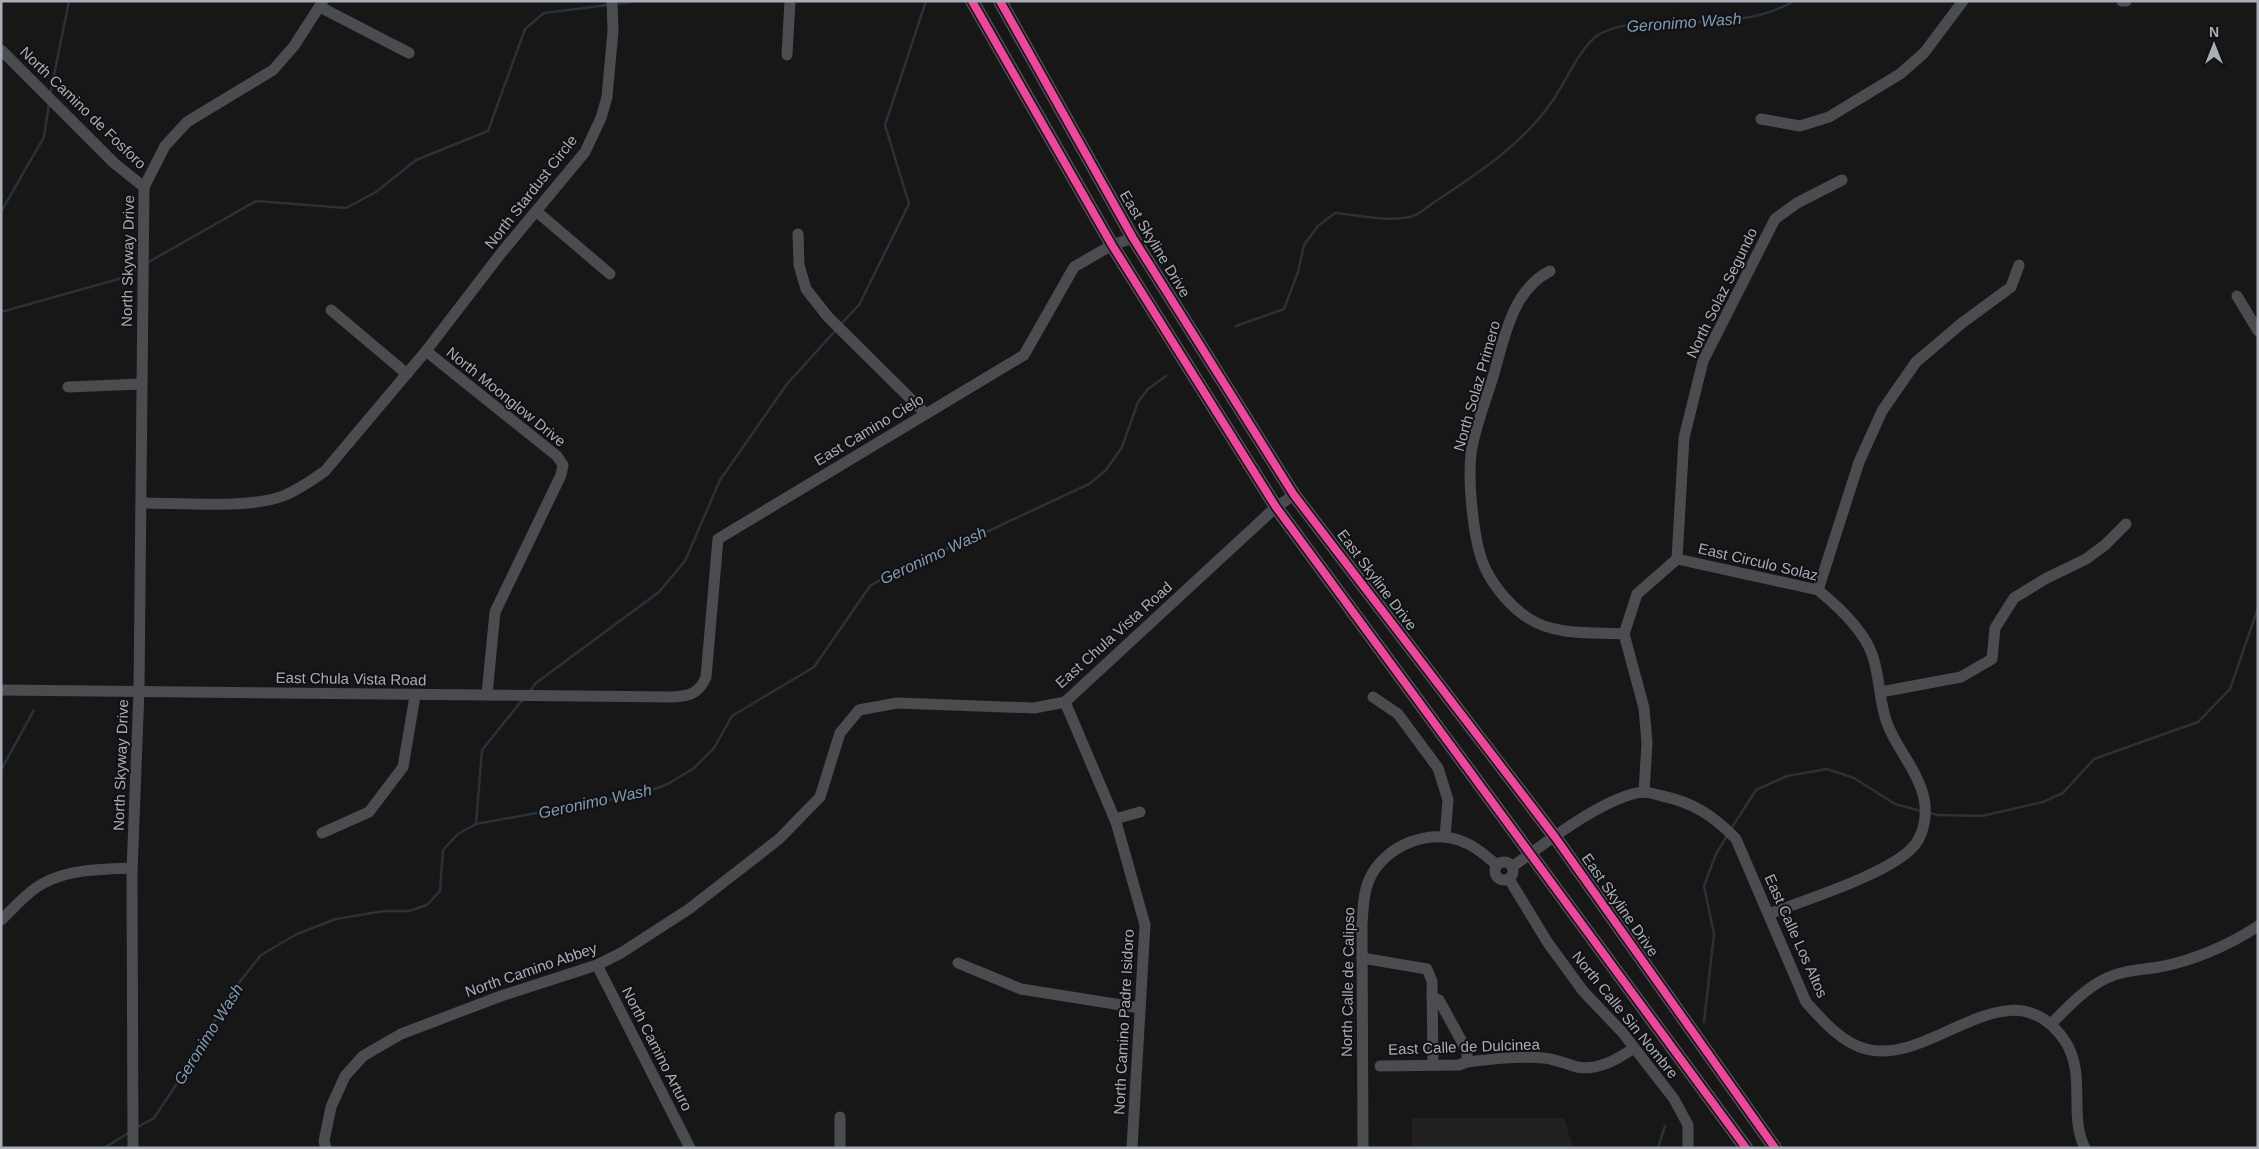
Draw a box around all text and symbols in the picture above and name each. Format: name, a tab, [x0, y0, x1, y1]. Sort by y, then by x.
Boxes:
water label: Geronimo Wash	[1626, 10, 1742, 35]
north arrow	[2189, 20, 2239, 70]
text: N	[2209, 24, 2219, 40]
street label: North Camino de Fosforo	[17, 43, 150, 172]
street label: North Stardust Circle	[481, 132, 580, 252]
street label: East Skyline Drive	[1117, 187, 1194, 300]
street label: North Skyway Drive	[118, 195, 137, 327]
street label: North Solaz Segundo	[1683, 225, 1760, 361]
street label: North Solaz Primero	[1450, 319, 1503, 453]
street label: North Moonglow Drive	[443, 343, 569, 450]
street label: East Camino Cielo	[811, 390, 926, 469]
water label: Geronimo Wash	[877, 523, 989, 588]
street label: East Skyline Drive	[1334, 526, 1421, 633]
street label: East Circulo Solaz	[1696, 539, 1820, 584]
street label: East Chula Vista Road	[1052, 578, 1175, 691]
street label: East Chula Vista Road	[276, 669, 426, 688]
street label: North Skyway Drive	[110, 699, 131, 831]
water label: Geronimo Wash	[537, 781, 653, 822]
street label: East Skyline Drive	[1579, 850, 1662, 959]
street label: East Calle Los Altos	[1762, 871, 1831, 1000]
street label: North Calle de Calipso	[1338, 907, 1357, 1057]
street label: North Camino Padre Isidoro	[1110, 929, 1137, 1115]
street label: North Camino Abbey	[463, 939, 600, 1000]
street label: North Calle Sin Nombre	[1569, 948, 1682, 1082]
water label: Geronimo Wash	[171, 981, 246, 1088]
street label: North Camino Arturo	[619, 984, 696, 1114]
street label: East Calle de Dulcinea	[1388, 1035, 1541, 1058]

